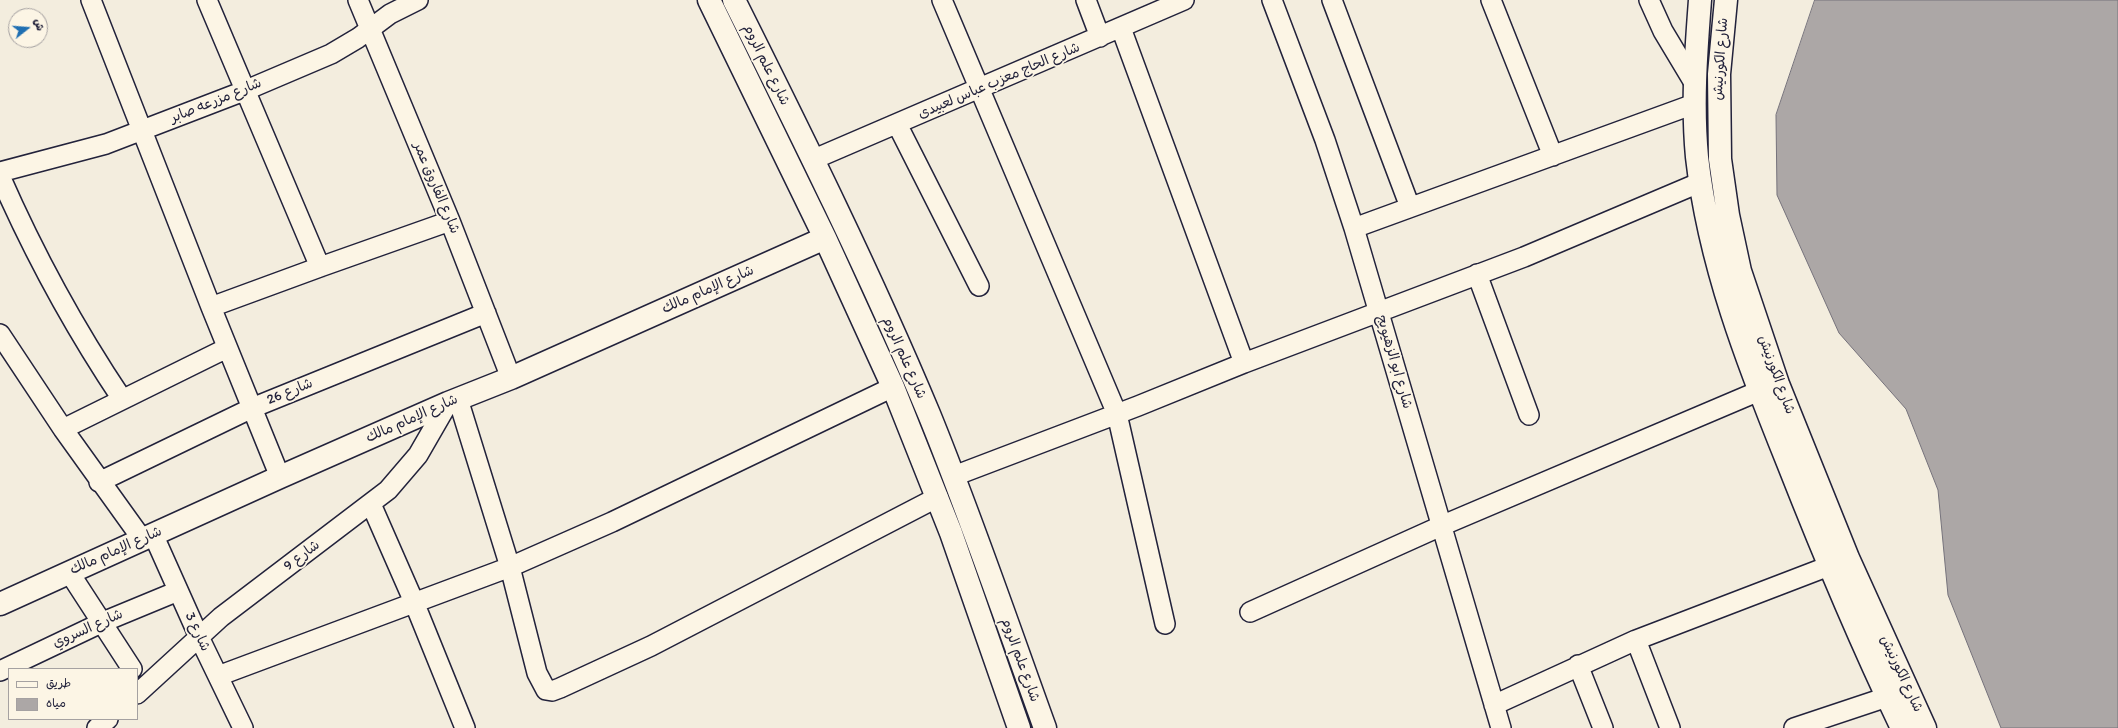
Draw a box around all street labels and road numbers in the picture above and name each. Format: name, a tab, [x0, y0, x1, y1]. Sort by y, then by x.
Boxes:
street label: شارع الكورنيش	[1710, 17, 1732, 101]
street label: شارع علم الروم	[739, 22, 793, 108]
street label: شارع الحاج معزب عباس لعبيدى	[915, 39, 1083, 123]
street label: شارع مزرعه صابر	[168, 75, 264, 127]
street label: شارع الفاروق عمر	[409, 140, 463, 236]
street label: شارع الإمام مالك	[659, 262, 757, 318]
street label: شارع ابو الزهيويج	[1373, 313, 1415, 411]
street label: شارع علم الروم	[878, 314, 930, 402]
street label: شارع الكورنيش	[1754, 333, 1798, 417]
street label: شارع 26	[265, 375, 315, 409]
street label: شارع الإمام مالك	[363, 391, 461, 447]
street label: شارع الإمام مالك	[67, 523, 165, 579]
street label: شارع 9	[281, 537, 323, 575]
street label: شارع السروي	[50, 606, 126, 652]
street label: شارع 3	[181, 610, 213, 654]
street label: شارع علم الروم	[997, 616, 1043, 704]
street label: شارع الكورنيش	[1876, 633, 1926, 715]

